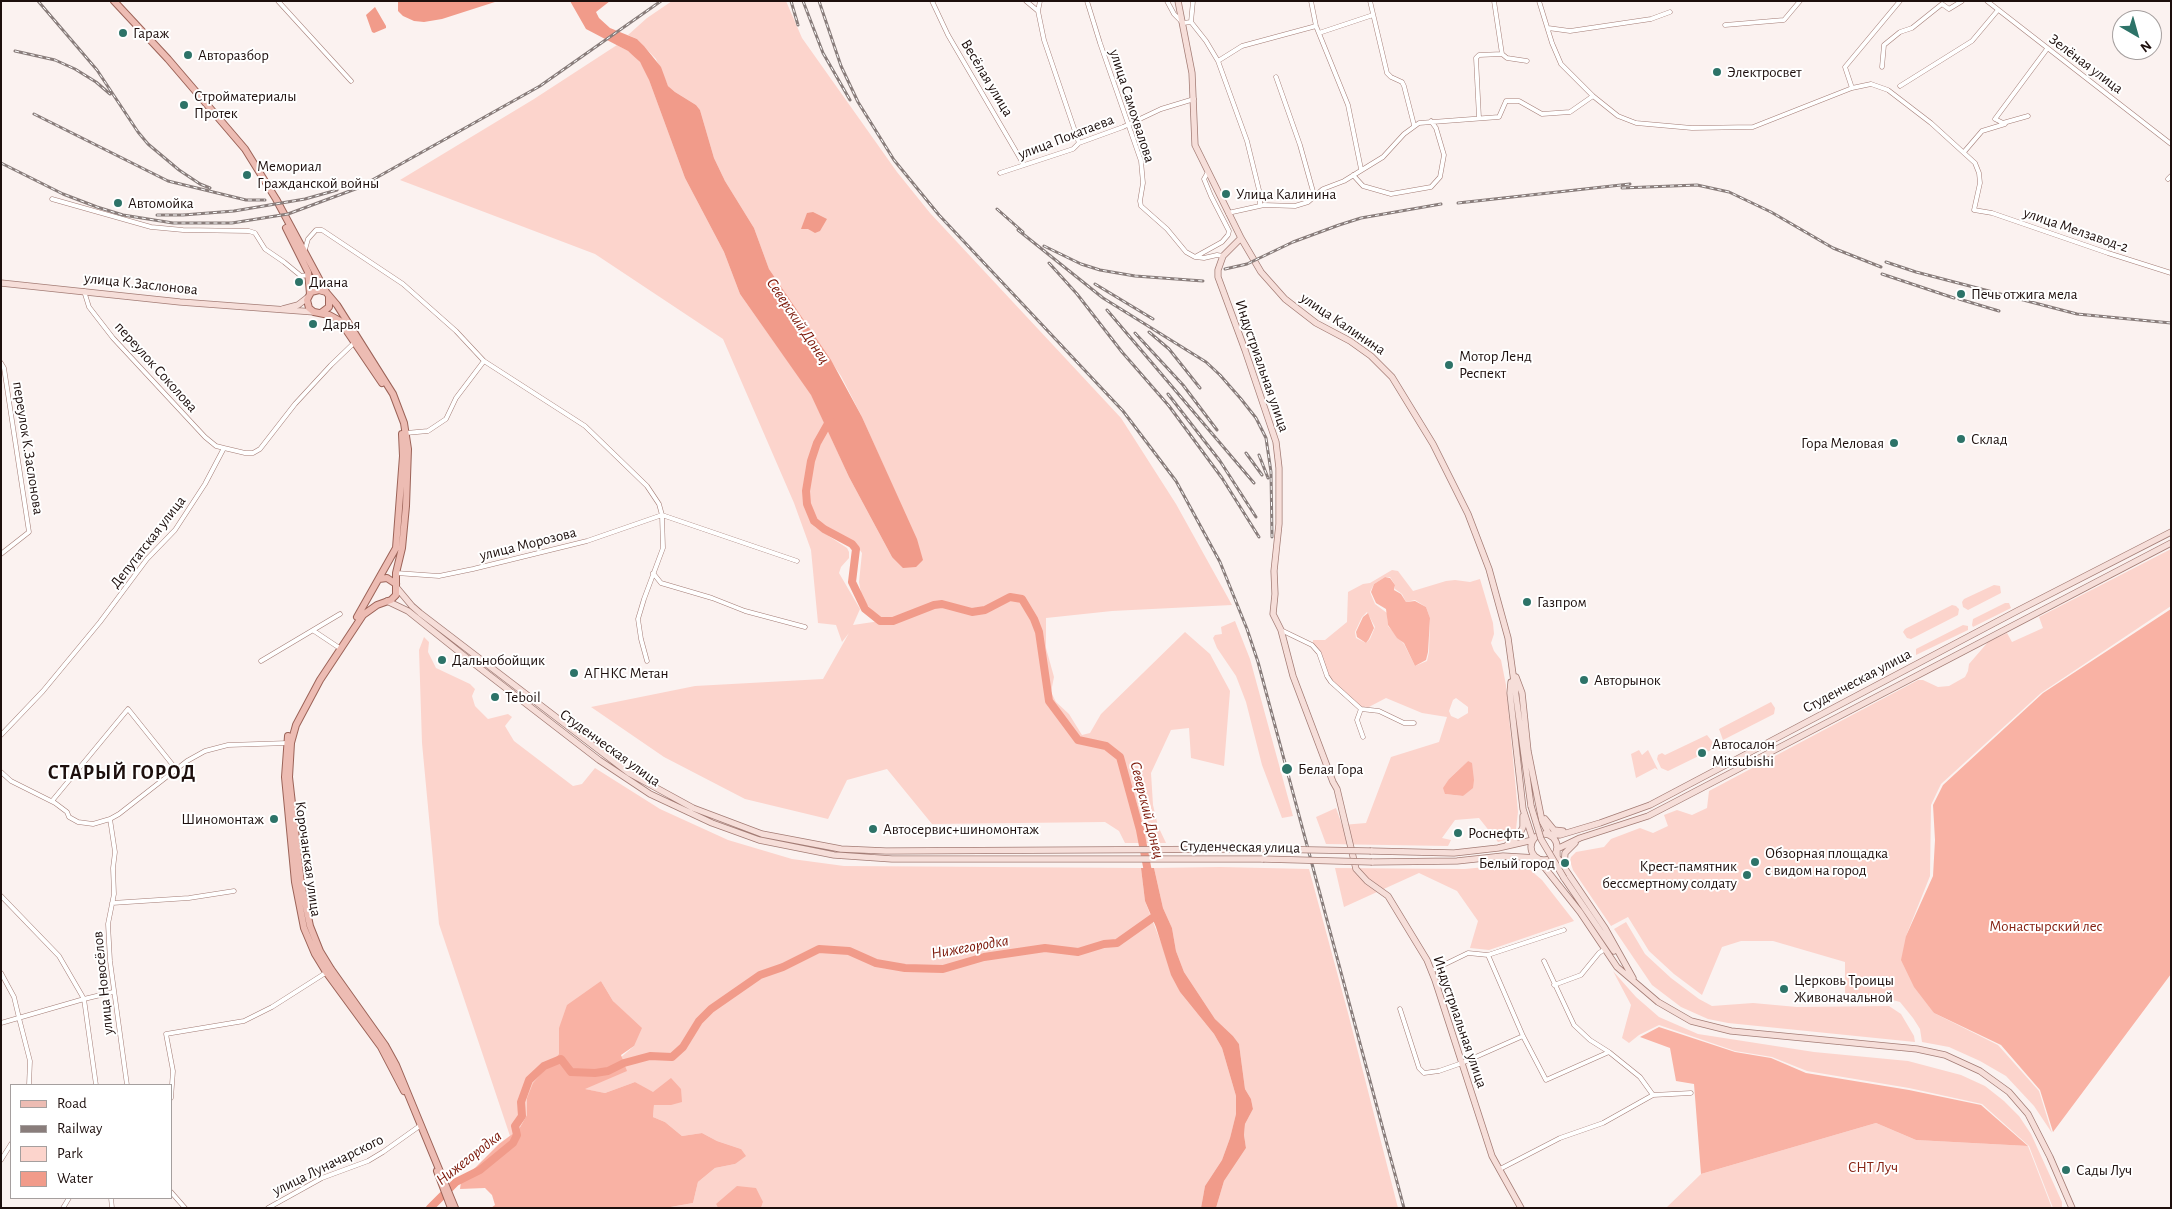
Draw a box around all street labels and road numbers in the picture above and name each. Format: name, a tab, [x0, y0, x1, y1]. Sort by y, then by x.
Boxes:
street label: Зелёная улица	[2045, 30, 2127, 98]
street label: Весёлая улица	[957, 36, 1017, 120]
street label: улица Самохвалова	[1105, 47, 1159, 165]
street label: улица Покатаева	[1016, 110, 1116, 164]
street label: улица Мелзавод-2	[2021, 204, 2131, 256]
street label: улица К.Заслонова	[83, 269, 199, 299]
street label: улица Калинина	[1297, 289, 1389, 359]
street label: Индустриальная улица	[1231, 297, 1293, 435]
street label: переулок Соколова	[111, 318, 201, 416]
street label: переулок К.Заслонова	[9, 380, 47, 516]
street label: Депутатская улица	[106, 492, 190, 592]
street label: улица Морозова	[478, 523, 578, 565]
street label: Студенческая улица	[1800, 645, 1914, 717]
street label: Студенческая улица	[556, 705, 664, 791]
street label: Корочанская улица	[291, 800, 325, 918]
street label: Студенческая улица	[1180, 837, 1300, 857]
street label: улица Новосёлов	[89, 930, 117, 1036]
street label: Индустриальная улица	[1429, 953, 1491, 1091]
street label: улица Луначарского	[270, 1130, 386, 1200]

